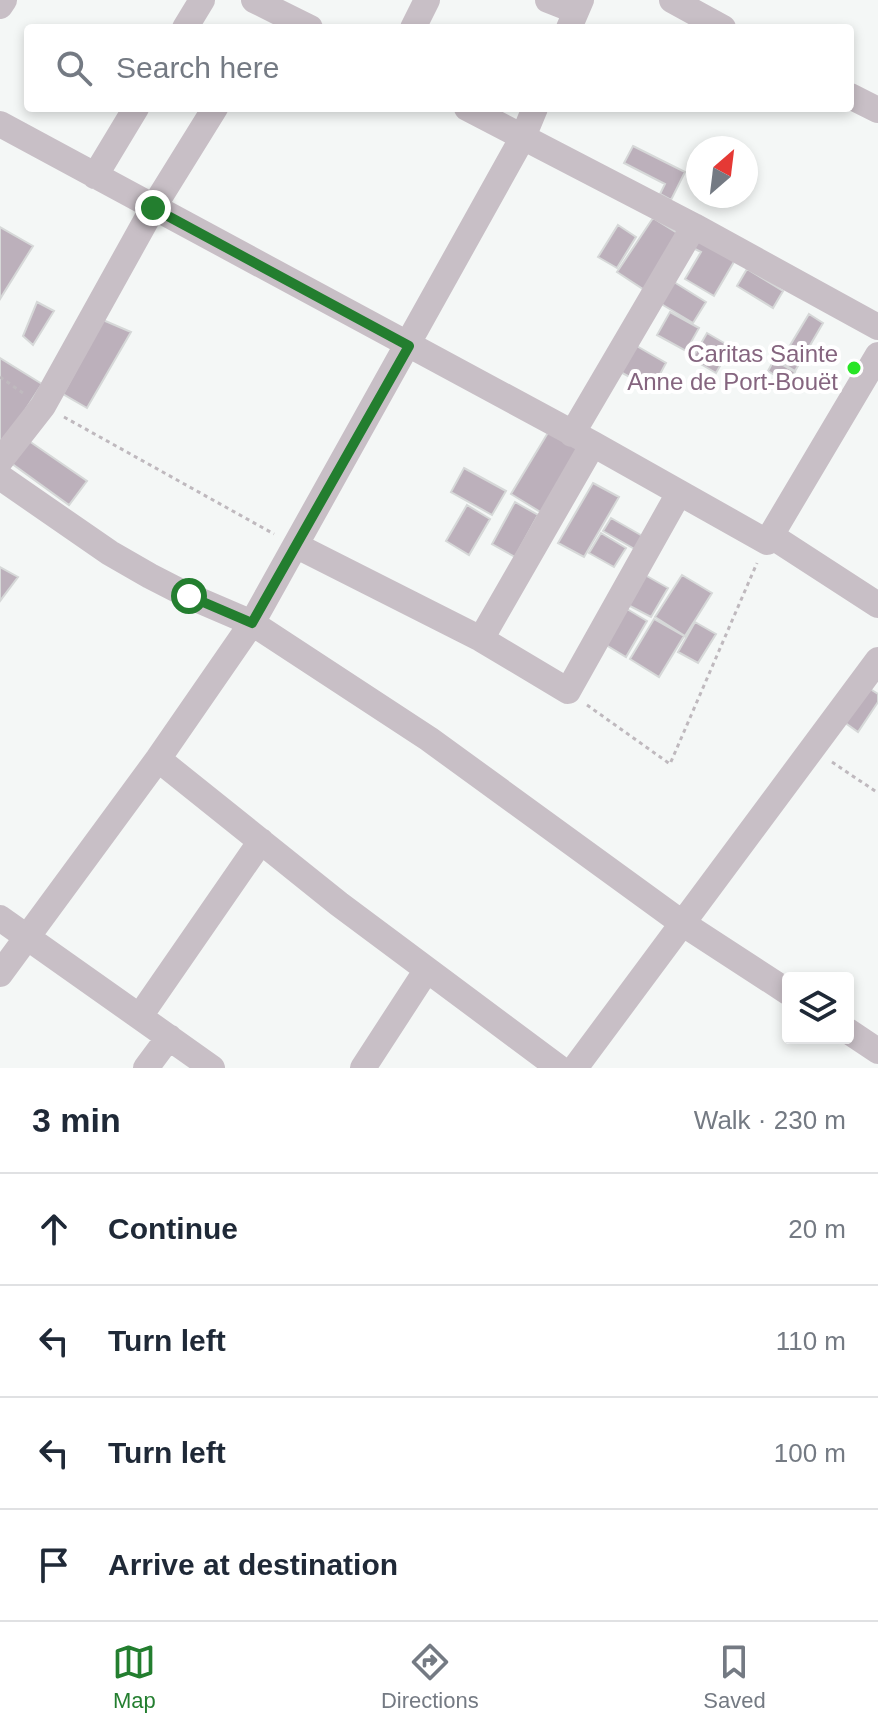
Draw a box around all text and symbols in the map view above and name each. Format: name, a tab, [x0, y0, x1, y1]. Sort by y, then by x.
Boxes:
search box	[24, 24, 854, 112]
icon: search	[52, 46, 96, 90]
text: Search here	[116, 51, 279, 84]
north arrow	[686, 136, 758, 208]
route end	[135, 190, 171, 226]
place label: Caritas Sainte Anne de Port-Bouët	[627, 340, 838, 395]
marker: Caritas Sainte Anne de Port-Bouët	[845, 359, 863, 377]
route start	[171, 578, 207, 614]
map controls	[782, 972, 854, 1044]
button: layers	[782, 972, 854, 1044]
text: 3 min	[32, 1101, 121, 1139]
text: Walk · 230 m	[694, 1105, 846, 1135]
icon: ahead	[32, 1207, 76, 1251]
text: Continue	[108, 1212, 238, 1245]
text: 20 m	[788, 1214, 846, 1244]
icon: left	[32, 1319, 76, 1363]
text: Turn left	[108, 1324, 226, 1357]
text: 110 m	[776, 1326, 846, 1356]
icon: left	[32, 1431, 76, 1475]
text: Turn left	[108, 1436, 226, 1469]
text: 100 m	[774, 1438, 846, 1468]
icon: arrive	[32, 1543, 76, 1587]
text: Arrive at destination	[108, 1548, 398, 1581]
tab: Map	[112, 1640, 156, 1714]
tab: Directions	[381, 1640, 479, 1714]
tab: Saved	[703, 1640, 766, 1714]

